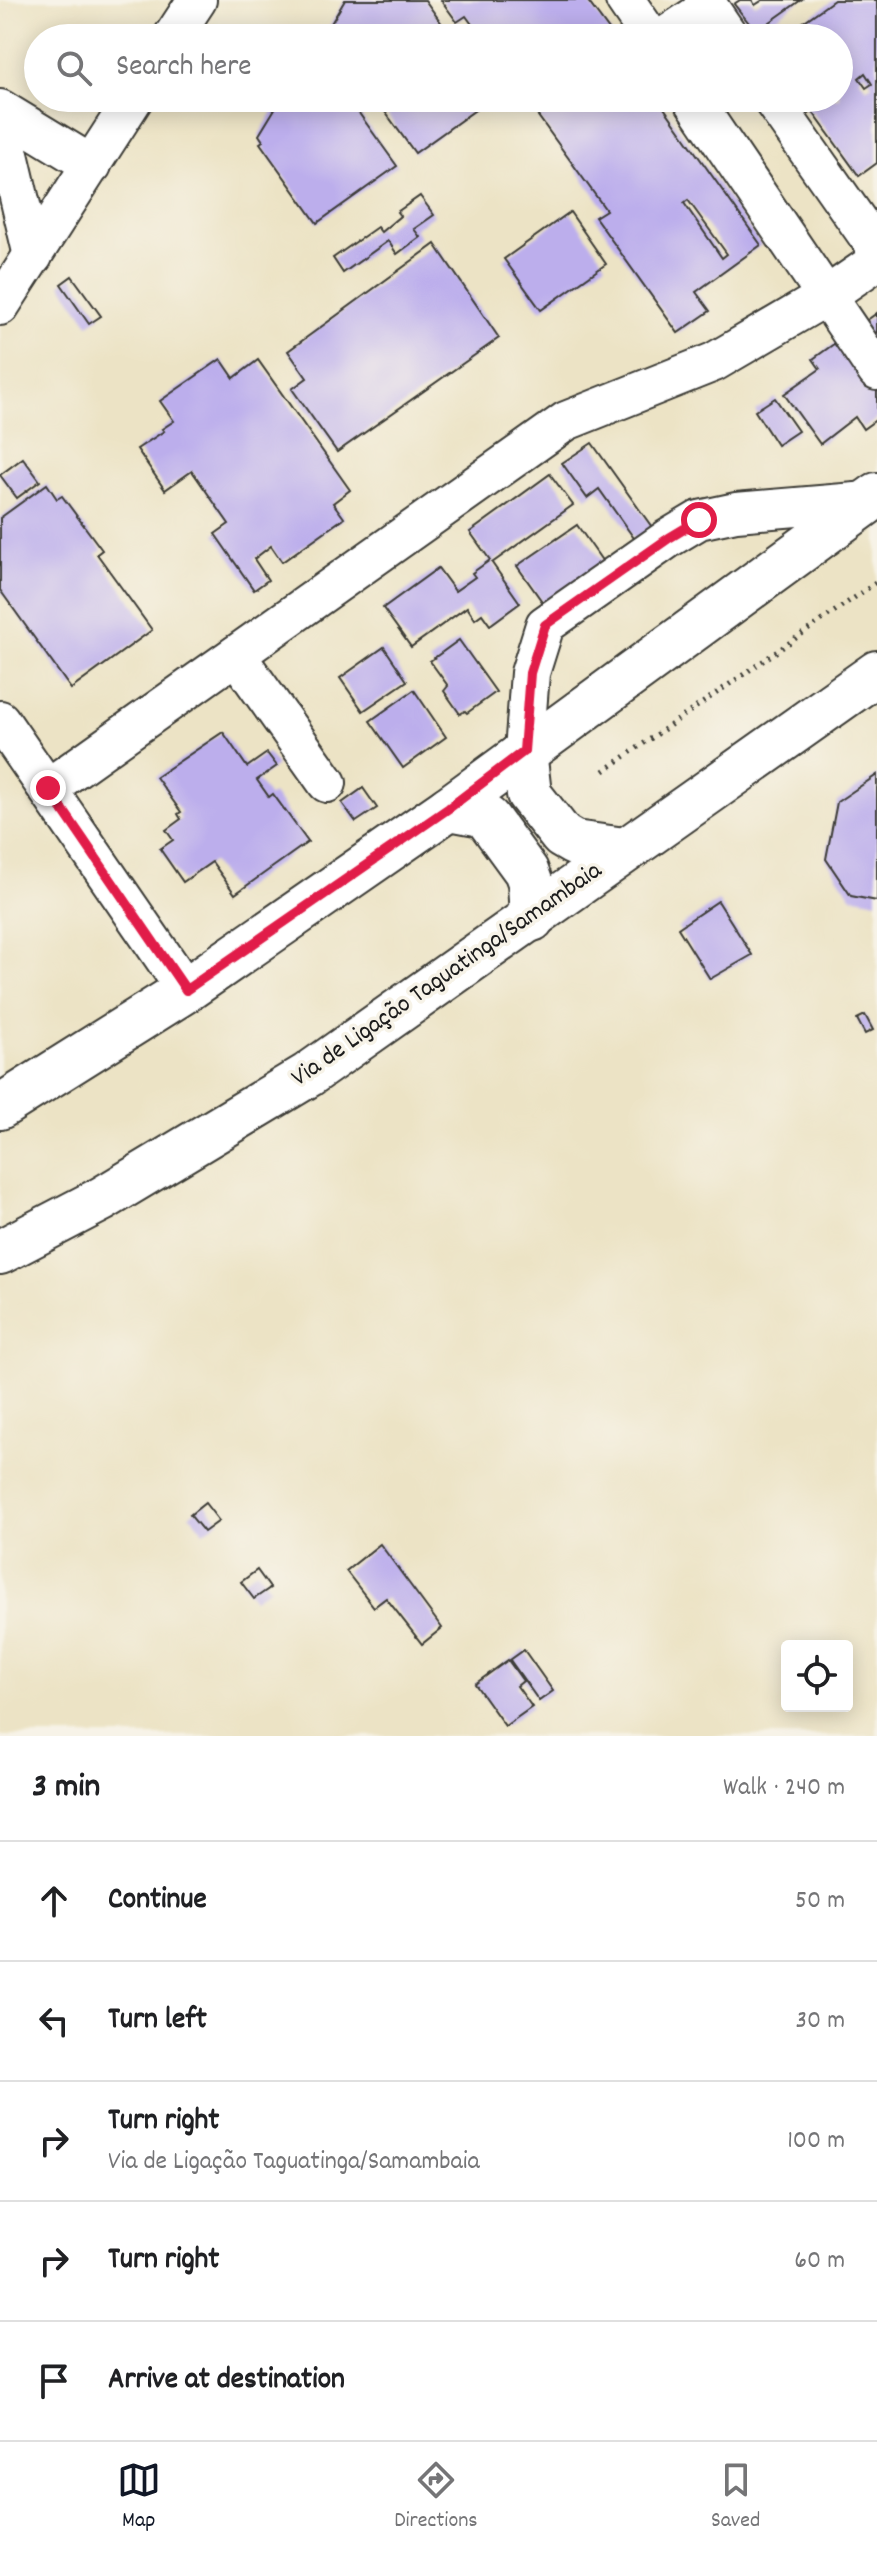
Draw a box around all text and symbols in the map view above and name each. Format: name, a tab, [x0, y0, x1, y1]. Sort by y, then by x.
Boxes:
search box	[24, 24, 853, 112]
icon: search	[52, 46, 96, 90]
text: Search here	[116, 47, 252, 90]
route start	[681, 502, 717, 538]
route end	[30, 770, 66, 806]
street label: Via de Ligação Taguatinga/Samambaia	[284, 853, 610, 1097]
map controls	[781, 1640, 853, 1712]
button: locate	[781, 1640, 853, 1712]
text: 3 min	[32, 1764, 100, 1813]
text: Walk · 240 m	[723, 1770, 845, 1807]
icon: ahead	[32, 1879, 76, 1923]
text: Continue	[108, 1880, 207, 1923]
text: 50 m	[795, 1883, 845, 1920]
icon: left	[32, 1999, 76, 2043]
text: Turn left	[108, 2000, 207, 2043]
text: 30 m	[795, 2003, 845, 2040]
text: Turn right	[108, 2101, 219, 2144]
icon: right	[32, 2119, 76, 2163]
text: 100 m	[787, 2123, 845, 2160]
text: Via de Ligação Taguatinga/Samambaia	[108, 2144, 480, 2181]
icon: right	[32, 2239, 76, 2283]
text: Turn right	[108, 2240, 219, 2283]
text: 60 m	[794, 2243, 845, 2280]
icon: arrive	[32, 2359, 76, 2403]
text: Arrive at destination	[108, 2360, 345, 2403]
tab: Map	[117, 2458, 161, 2537]
tab: Directions	[394, 2458, 478, 2537]
tab: Saved	[711, 2458, 760, 2537]

